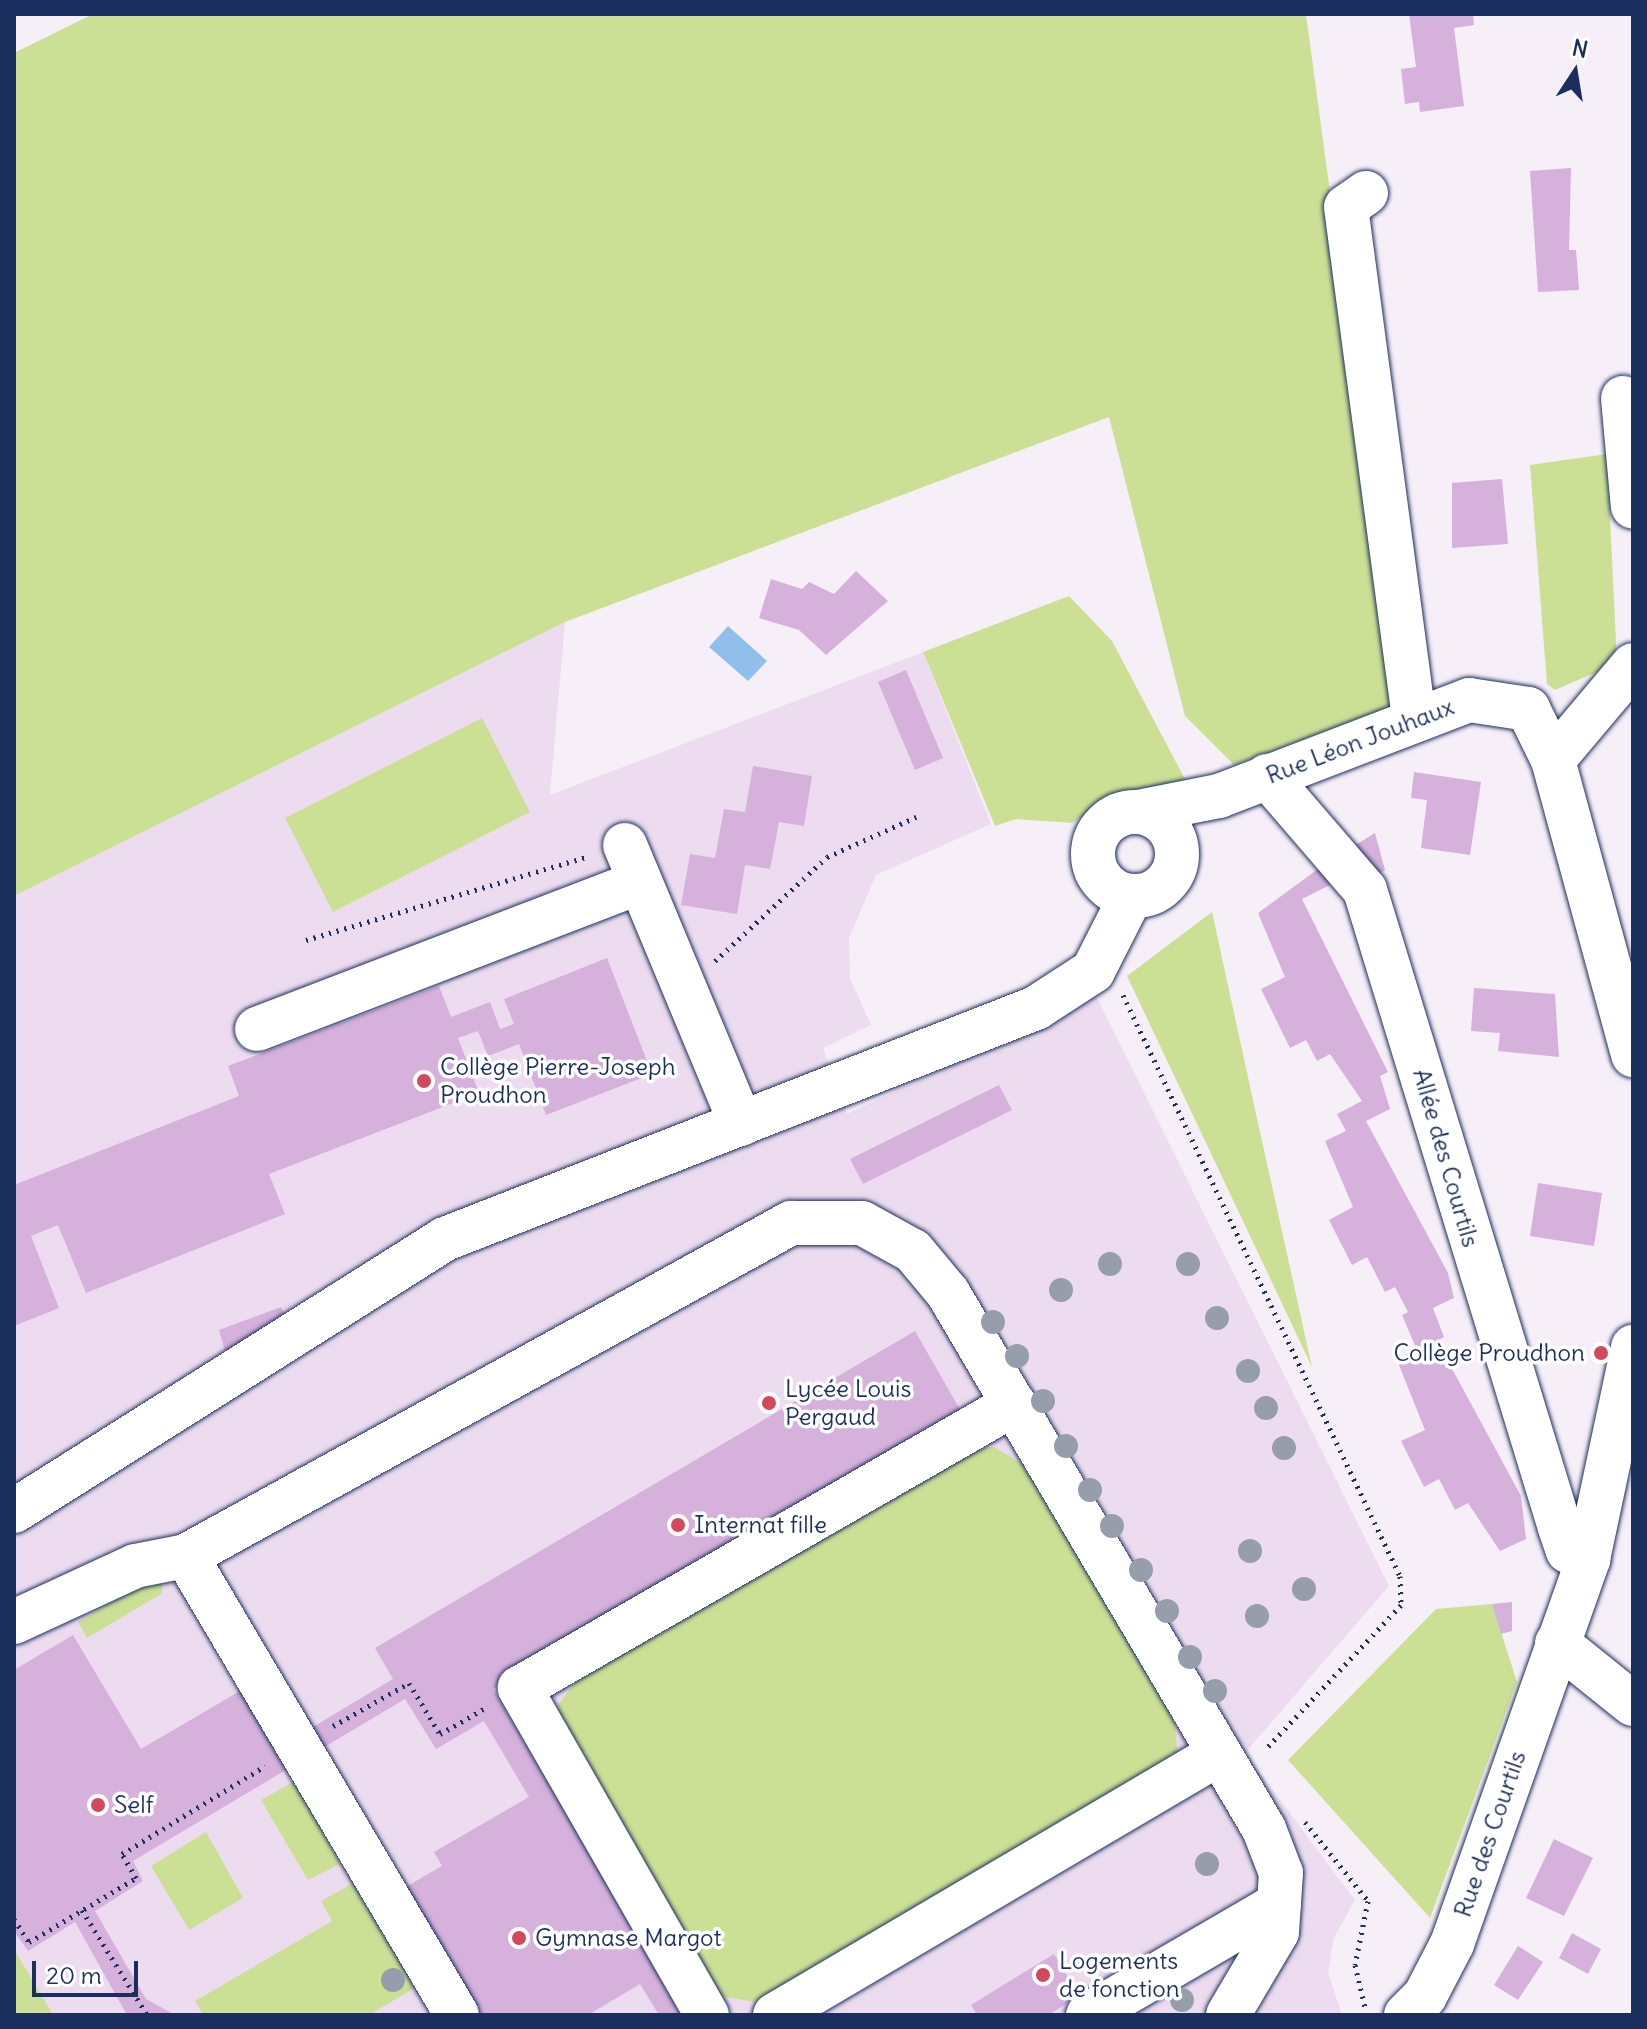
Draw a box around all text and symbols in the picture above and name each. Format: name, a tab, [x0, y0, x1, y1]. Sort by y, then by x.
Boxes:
north arrow	[1535, 32, 1615, 112]
text: N	[1570, 33, 1590, 64]
street label: Rue Léon Jouhaux	[1262, 692, 1458, 790]
place label: Collège Pierre-Joseph Proudhon	[440, 1053, 676, 1109]
street label: Allée des Courtils	[1407, 1066, 1485, 1250]
marker: Collège Pierre-Joseph Proudhon	[415, 1072, 433, 1090]
place label: Collège Proudhon	[1393, 1339, 1585, 1367]
marker: Collège Proudhon	[1592, 1344, 1610, 1362]
place label: Lycée Louis Pergaud	[785, 1375, 911, 1431]
marker: Lycée Louis Pergaud	[760, 1394, 778, 1412]
place label: Internat fille	[694, 1511, 827, 1539]
marker: Internat fille	[669, 1516, 687, 1534]
street label: Rue des Courtils	[1448, 1747, 1532, 1921]
place label: Self	[114, 1791, 154, 1819]
marker: Self	[89, 1796, 107, 1814]
place label: Gymnase Margot	[535, 1924, 722, 1952]
marker: Gymnase Margot	[510, 1929, 528, 1947]
scale bar	[36, 1945, 142, 1995]
place label: Logements de fonction	[1059, 1947, 1180, 2003]
text: 20 m	[46, 1960, 102, 1990]
marker: Logements de fonction	[1034, 1966, 1052, 1984]

